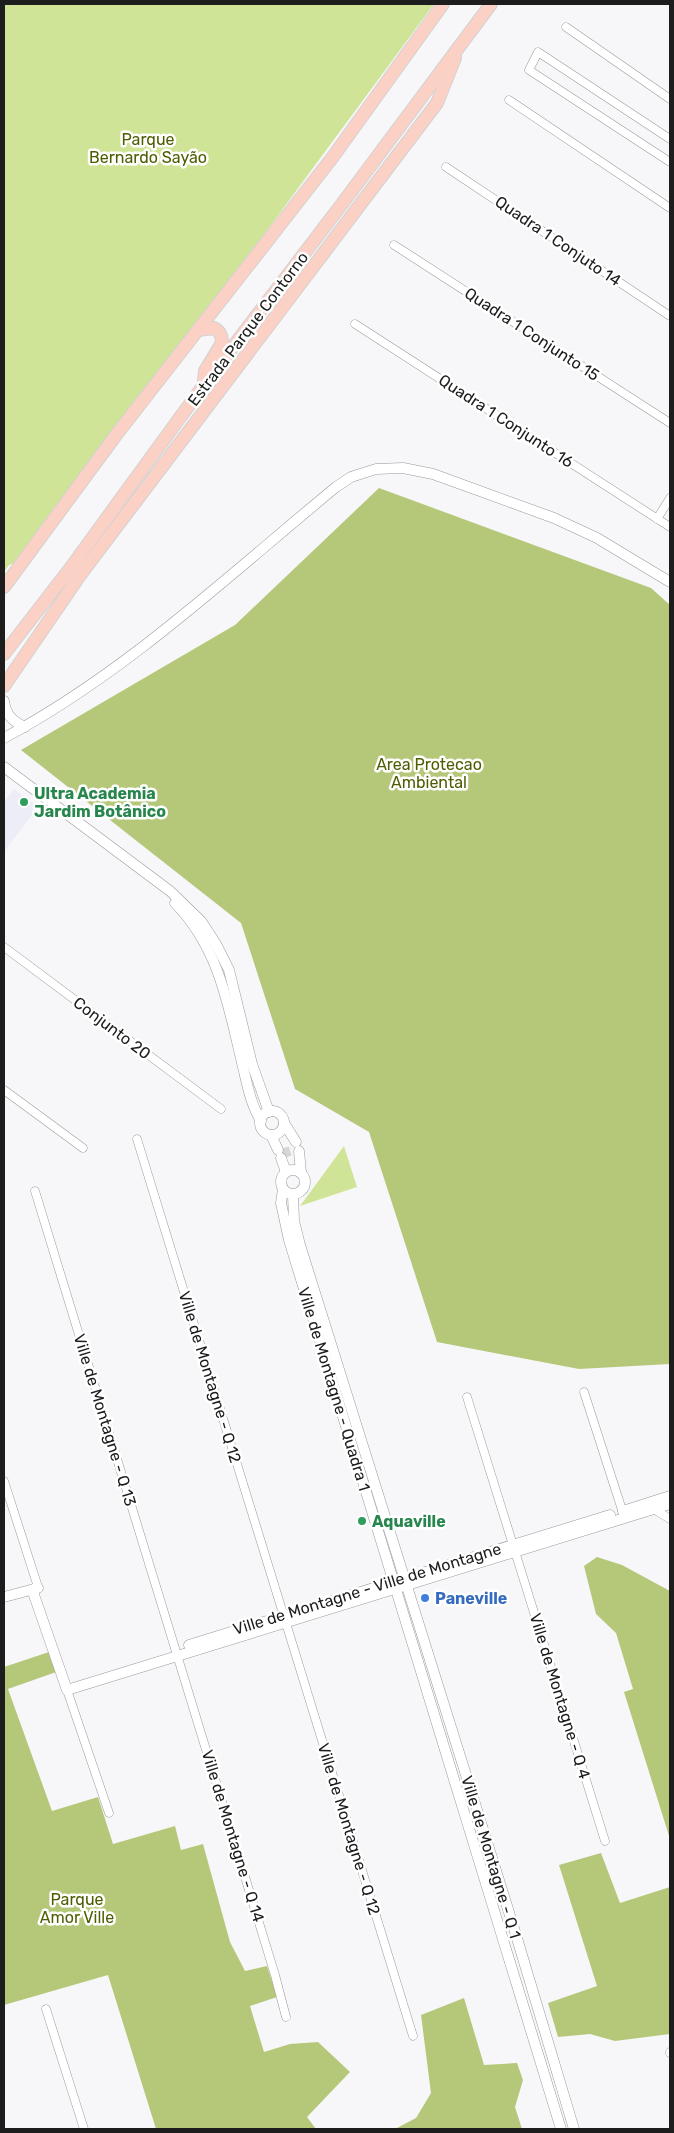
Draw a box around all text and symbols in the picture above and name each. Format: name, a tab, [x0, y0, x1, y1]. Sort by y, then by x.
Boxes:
park label: Parque Bernardo Sayão	[89, 130, 207, 167]
street label: Quadra 1 Conjuto 14	[491, 192, 625, 290]
street label: Estrada Parque Contorno	[184, 248, 312, 410]
street label: Quadra 1 Conjunto 15	[461, 283, 603, 385]
street label: Quadra 1 Conjunto 16	[435, 370, 577, 472]
park label: Area Protecao Ambiental	[376, 755, 482, 792]
place label: Ultra Academia Jardim Botânico	[34, 784, 166, 821]
marker: Ultra Academia Jardim Botânico	[18, 796, 30, 808]
street label: Conjunto 20	[70, 993, 154, 1063]
street label: Ville de Montagne - Quadra 1	[294, 1285, 374, 1493]
street label: Ville de Montagne - Q 12	[175, 1289, 245, 1465]
street label: Ville de Montagne - Q 13	[70, 1332, 140, 1508]
place label: Aquaville	[372, 1512, 446, 1531]
marker: Aquaville	[356, 1515, 368, 1527]
street label: Ville de Montagne - Ville de Montagne	[231, 1539, 503, 1639]
place label: Paneville	[435, 1589, 507, 1608]
marker: Paneville	[419, 1592, 431, 1604]
street label: Ville de Montagne - Q 4	[526, 1611, 594, 1781]
street label: Ville de Montagne - Q 12	[314, 1741, 384, 1917]
street label: Ville de Montagne - Q 14	[198, 1748, 268, 1925]
street label: Ville de Montagne - Q 1	[457, 1773, 525, 1941]
park label: Parque Amor Ville	[40, 1890, 114, 1927]

